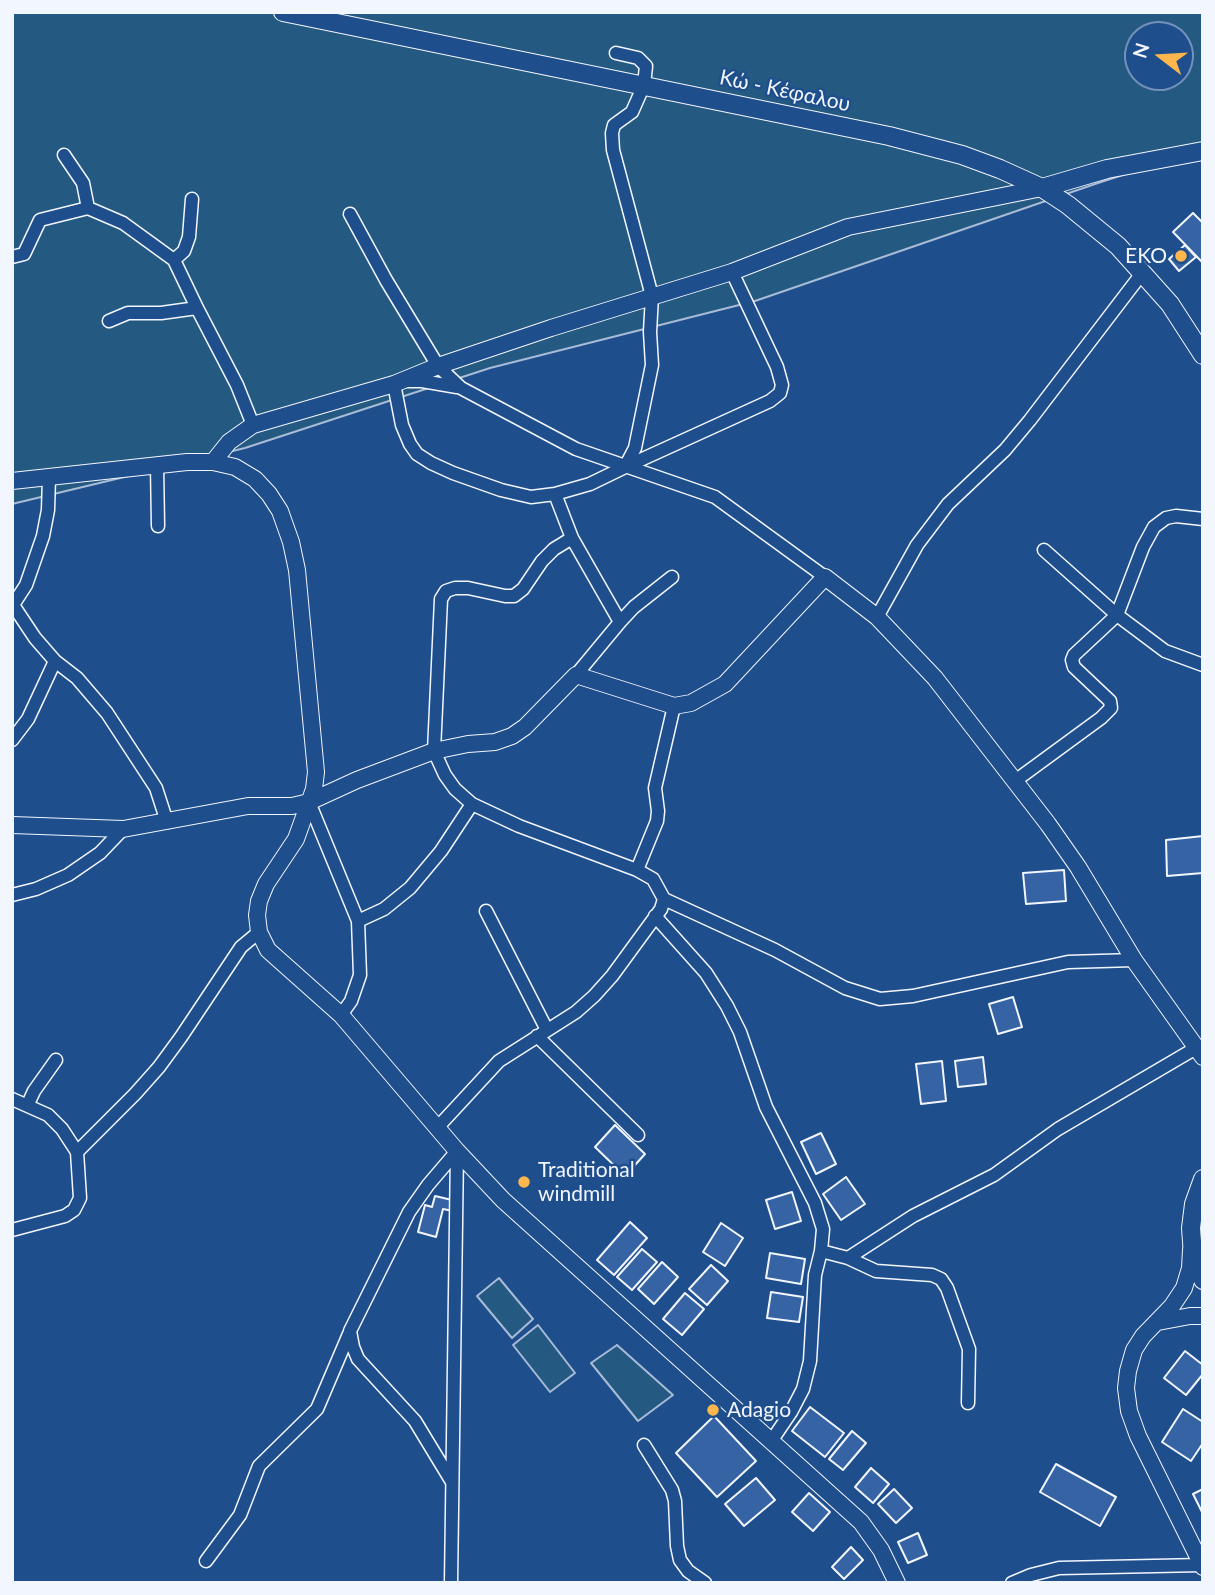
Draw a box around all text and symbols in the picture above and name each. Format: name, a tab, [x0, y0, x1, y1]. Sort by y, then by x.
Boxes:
north arrow	[1124, 21, 1194, 91]
text: N	[1127, 40, 1153, 61]
street label: Κώ - Κέφαλου	[717, 65, 853, 117]
place label: EKO	[1125, 243, 1167, 269]
marker: EKO	[1173, 248, 1189, 264]
place label: Traditional windmill	[538, 1157, 635, 1207]
marker: Traditional windmill	[516, 1174, 532, 1190]
place label: Adagio	[727, 1397, 791, 1423]
marker: Adagio	[705, 1402, 721, 1418]

